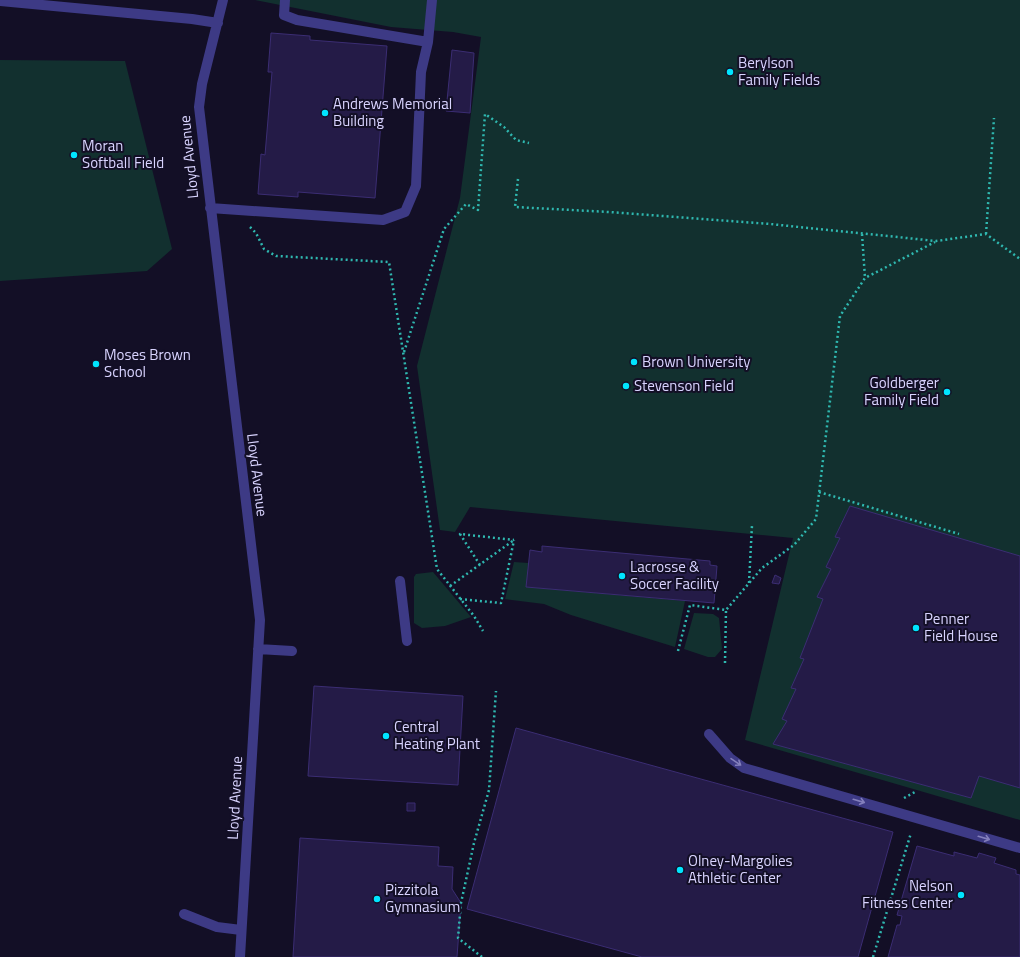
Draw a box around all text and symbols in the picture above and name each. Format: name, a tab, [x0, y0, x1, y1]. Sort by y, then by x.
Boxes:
place label: Berylson Family Fields	[738, 51, 820, 91]
marker: Berylson Family Fields	[725, 67, 735, 77]
place label: Andrews Memorial Building	[333, 92, 452, 132]
marker: Andrews Memorial Building	[320, 108, 330, 118]
street label: Lloyd Avenue	[173, 114, 204, 200]
place label: Moran Softball Field	[82, 134, 164, 174]
marker: Moran Softball Field	[69, 150, 79, 160]
place label: Moses Brown School	[104, 343, 191, 383]
place label: Brown University	[642, 350, 751, 373]
marker: Brown University	[629, 357, 639, 367]
marker: Moses Brown School	[91, 359, 101, 369]
place label: Goldberger Family Field	[864, 371, 939, 411]
place label: Stevenson Field	[634, 374, 734, 397]
marker: Stevenson Field	[621, 381, 631, 391]
marker: Goldberger Family Field	[942, 387, 952, 397]
street label: Lloyd Avenue	[241, 432, 274, 518]
place label: Lacrosse & Soccer Facility	[630, 555, 719, 595]
marker: Lacrosse & Soccer Facility	[617, 571, 627, 581]
place label: Penner Field House	[924, 607, 998, 647]
marker: Penner Field House	[911, 623, 921, 633]
place label: Central Heating Plant	[394, 715, 481, 755]
marker: Central Heating Plant	[381, 731, 391, 741]
street label: Lloyd Avenue	[221, 756, 248, 840]
one-way arrow	[730, 758, 741, 766]
one-way arrow	[853, 798, 866, 805]
one-way arrow	[977, 835, 990, 842]
place label: Olney-Margolies Athletic Center	[688, 849, 793, 889]
marker: Olney-Margolies Athletic Center	[675, 865, 685, 875]
place label: Nelson Fitness Center	[862, 874, 953, 914]
place label: Pizzitola Gymnasium	[385, 878, 460, 918]
marker: Nelson Fitness Center	[956, 890, 966, 900]
marker: Pizzitola Gymnasium	[372, 894, 382, 904]

